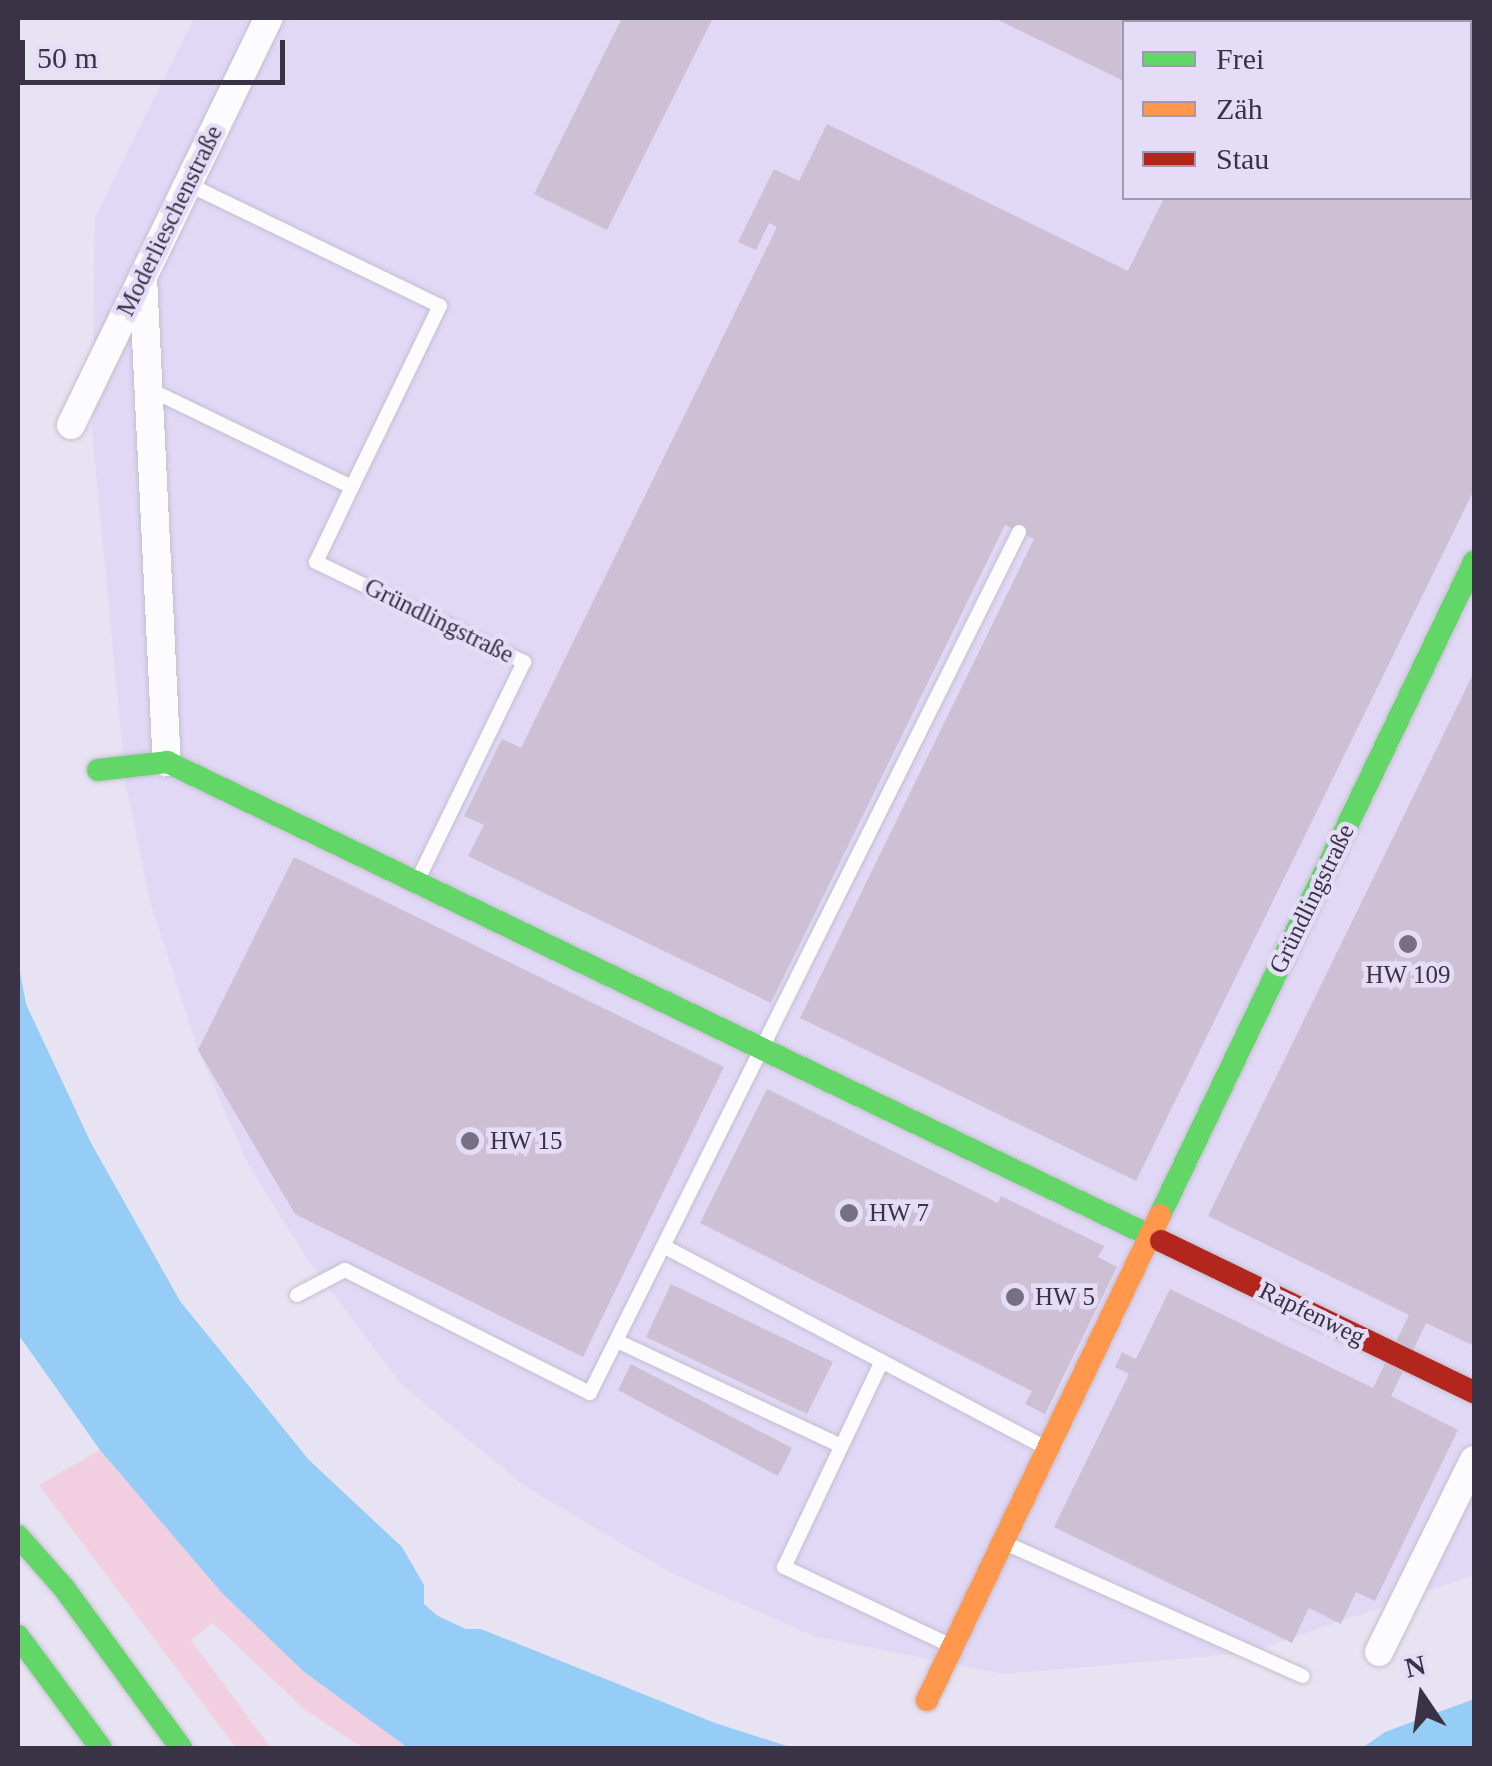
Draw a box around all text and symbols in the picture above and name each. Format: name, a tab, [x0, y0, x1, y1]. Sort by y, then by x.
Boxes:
scale bar	[25, 20, 290, 82]
legend	[1122, 20, 1472, 200]
text: 50 m	[37, 41, 98, 74]
text: Frei	[1216, 42, 1264, 75]
text: Zäh	[1216, 92, 1263, 125]
street label: Moderlieschenstraße	[111, 121, 229, 321]
text: Stau	[1216, 142, 1269, 175]
street label: Gründlingstraße	[359, 572, 519, 670]
street label: Gründlingstraße	[1263, 819, 1361, 979]
marker: HW 109	[1397, 933, 1419, 955]
place label: HW 109	[1365, 960, 1451, 990]
place label: HW 15	[490, 1126, 563, 1156]
marker: HW 15	[459, 1130, 481, 1152]
place label: HW 7	[869, 1198, 929, 1228]
marker: HW 7	[838, 1202, 860, 1224]
street label: Rapfenweg	[1254, 1276, 1370, 1352]
place label: HW 5	[1035, 1282, 1095, 1312]
marker: HW 5	[1004, 1286, 1026, 1308]
north arrow	[1372, 1646, 1472, 1746]
text: N	[1402, 1649, 1428, 1684]

